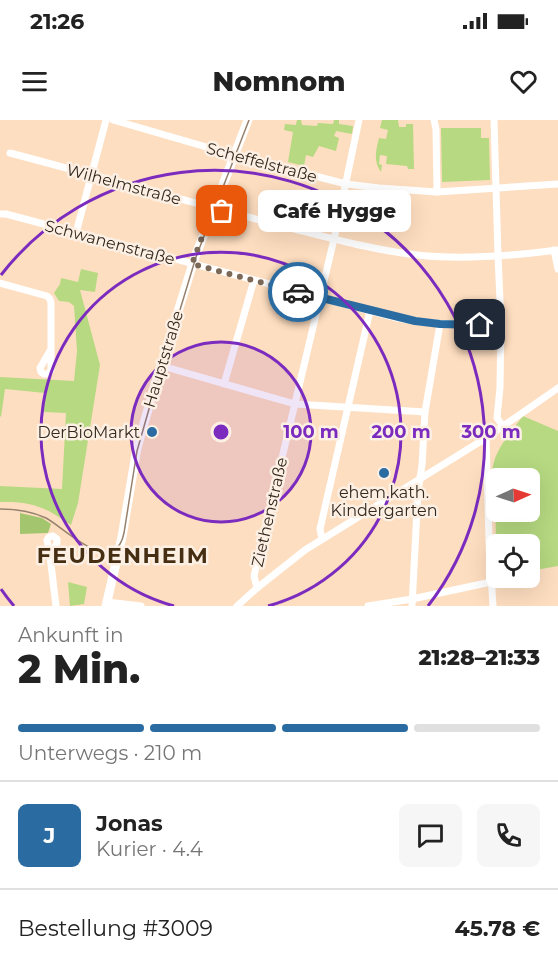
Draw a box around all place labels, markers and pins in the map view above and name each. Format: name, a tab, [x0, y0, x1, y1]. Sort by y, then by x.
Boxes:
pin	[196, 185, 247, 236]
callout: Café Hygge	[258, 190, 411, 232]
pin	[454, 299, 505, 350]
centre of rings	[211, 422, 231, 442]
place label: DerBioMarkt	[37, 423, 140, 442]
marker: DerBioMarkt	[145, 425, 159, 439]
marker: ehem.kath. Kindergarten	[377, 466, 391, 480]
place label: ehem.kath. Kindergarten	[331, 483, 437, 520]

